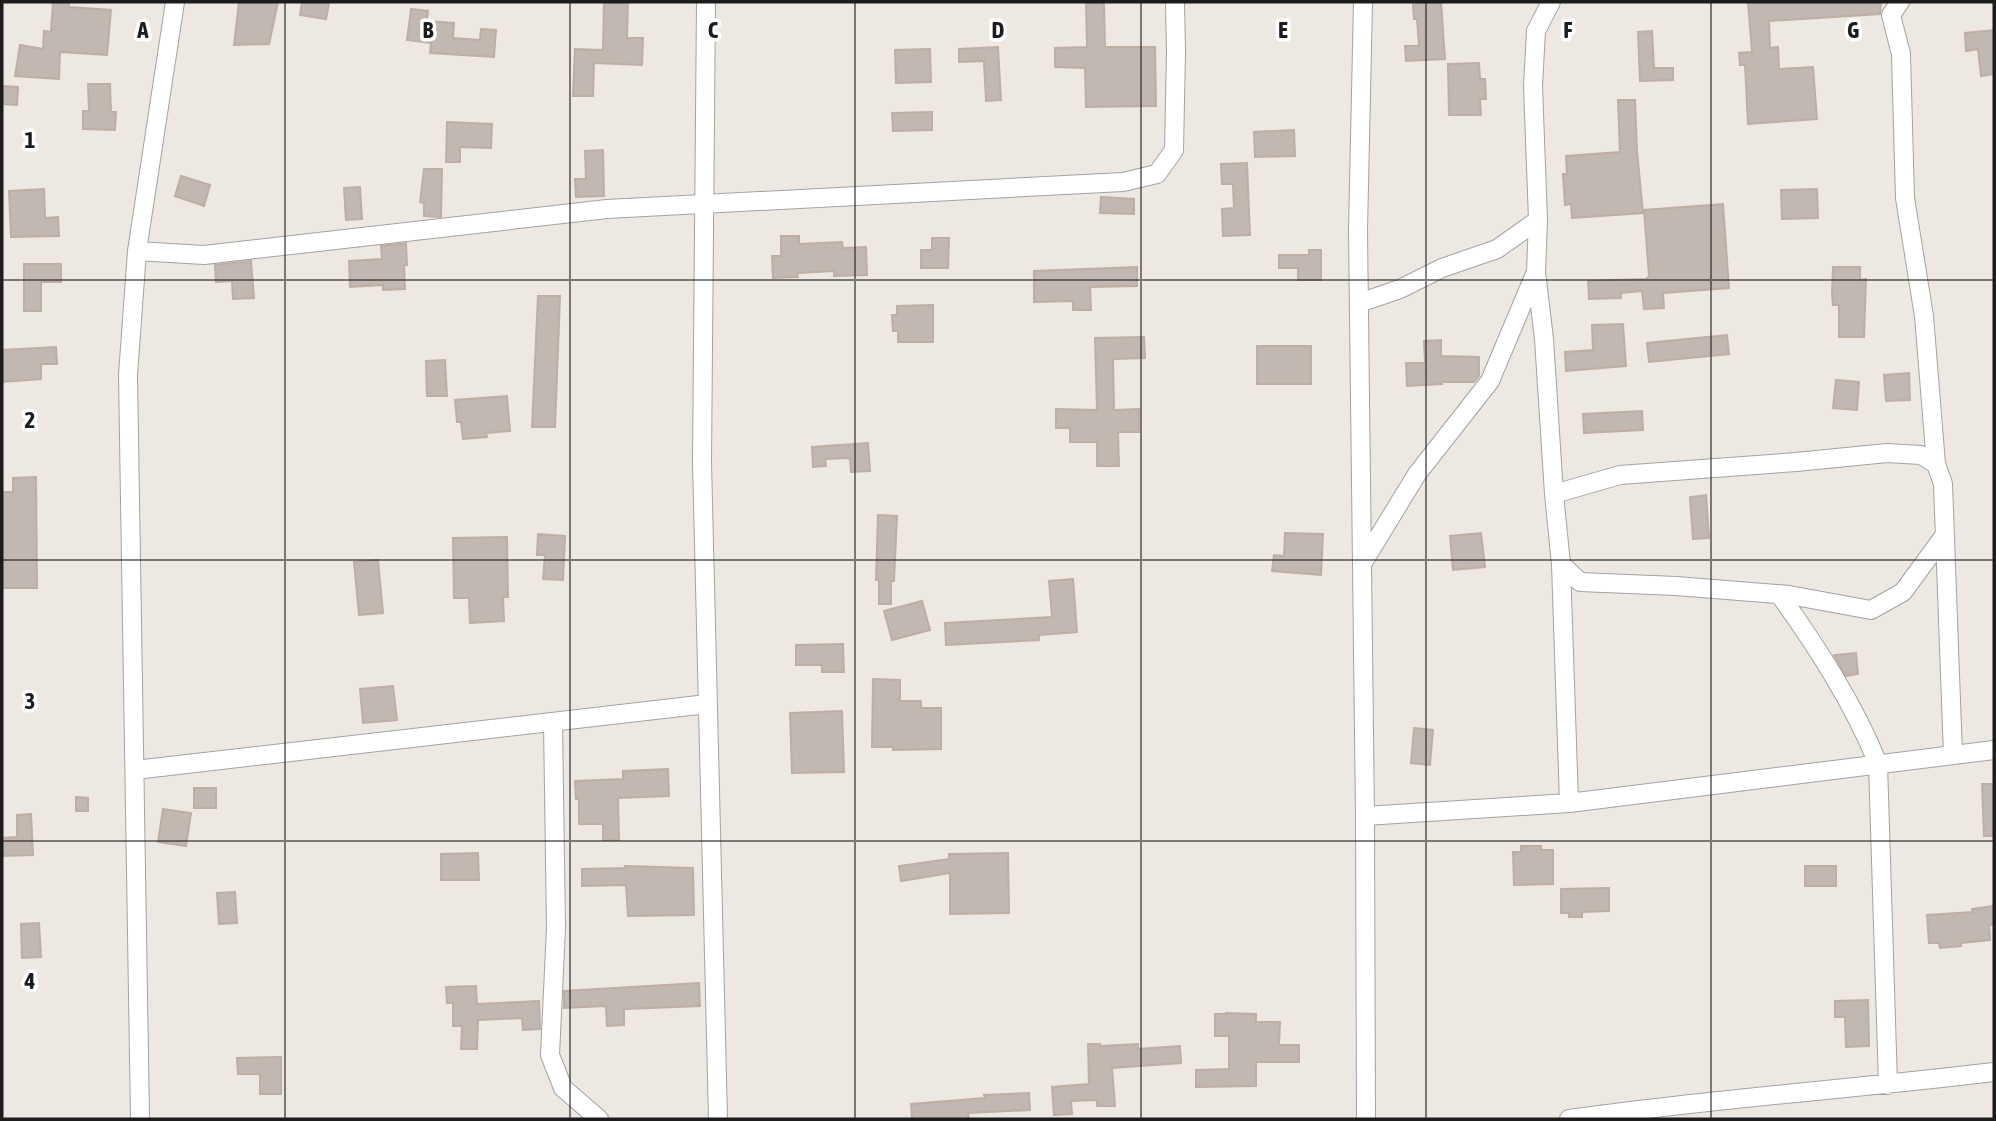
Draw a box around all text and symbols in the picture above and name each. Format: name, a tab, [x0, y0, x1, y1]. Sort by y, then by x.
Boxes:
text: A	[136, 17, 149, 43]
text: B	[423, 17, 434, 43]
text: C	[708, 17, 719, 43]
text: D	[992, 17, 1005, 43]
text: E	[1278, 17, 1288, 43]
text: F	[1563, 17, 1573, 43]
text: G	[1847, 17, 1859, 43]
text: 1	[25, 127, 36, 153]
text: 2	[25, 407, 35, 433]
text: 3	[25, 688, 35, 714]
text: 4	[24, 968, 36, 994]

